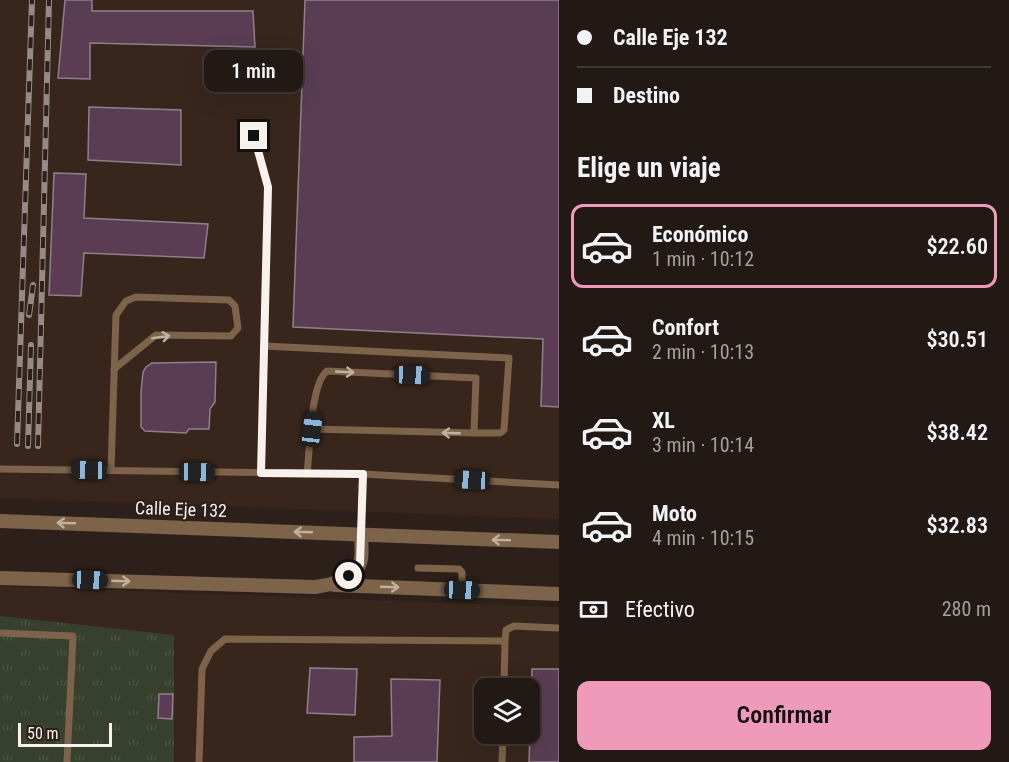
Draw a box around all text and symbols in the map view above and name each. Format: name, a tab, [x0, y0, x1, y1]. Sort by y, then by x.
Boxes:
text: Calle Eje 132	[613, 25, 728, 50]
callout: 1 min	[204, 49, 304, 91]
text: 1 min	[231, 59, 276, 83]
text: Destino	[613, 83, 680, 108]
route end	[240, 122, 267, 149]
text: Elige un viaje	[577, 152, 721, 184]
icon: car	[580, 219, 634, 273]
text: Económico	[652, 222, 748, 247]
text: $22.60	[926, 234, 988, 259]
text: 1 min · 10:12	[652, 247, 754, 271]
icon: car	[580, 312, 634, 366]
text: Confort	[652, 315, 719, 340]
text: $30.51	[926, 327, 988, 352]
one-way arrow	[151, 331, 170, 342]
text: 2 min · 10:13	[652, 340, 754, 364]
car	[394, 365, 430, 385]
one-way arrow	[334, 366, 354, 377]
icon: car	[580, 405, 634, 459]
text: XL	[652, 408, 675, 433]
car	[301, 410, 323, 448]
text: $38.42	[926, 420, 988, 445]
one-way arrow	[441, 427, 461, 438]
text: 3 min · 10:14	[652, 433, 754, 457]
car	[71, 461, 107, 479]
car	[179, 463, 215, 481]
car	[454, 470, 490, 490]
street label: Calle Eje 132	[135, 497, 227, 521]
icon: car	[580, 498, 634, 552]
text: Moto	[652, 501, 697, 526]
text: $32.83	[926, 513, 988, 538]
one-way arrow	[57, 517, 77, 529]
one-way arrow	[293, 526, 313, 538]
text: 4 min · 10:15	[652, 526, 754, 550]
one-way arrow	[491, 534, 511, 545]
route start	[335, 562, 362, 589]
car	[72, 570, 108, 590]
one-way arrow	[111, 576, 131, 587]
car	[444, 580, 480, 600]
one-way arrow	[379, 582, 399, 593]
icon: cash	[577, 593, 610, 626]
text: Efectivo	[625, 597, 695, 622]
text: 280 m	[942, 597, 991, 621]
map controls	[474, 678, 540, 744]
button: layers	[474, 678, 540, 744]
button: Confirmar	[577, 681, 991, 750]
scale bar	[18, 720, 112, 748]
text: 50 m	[27, 724, 59, 743]

